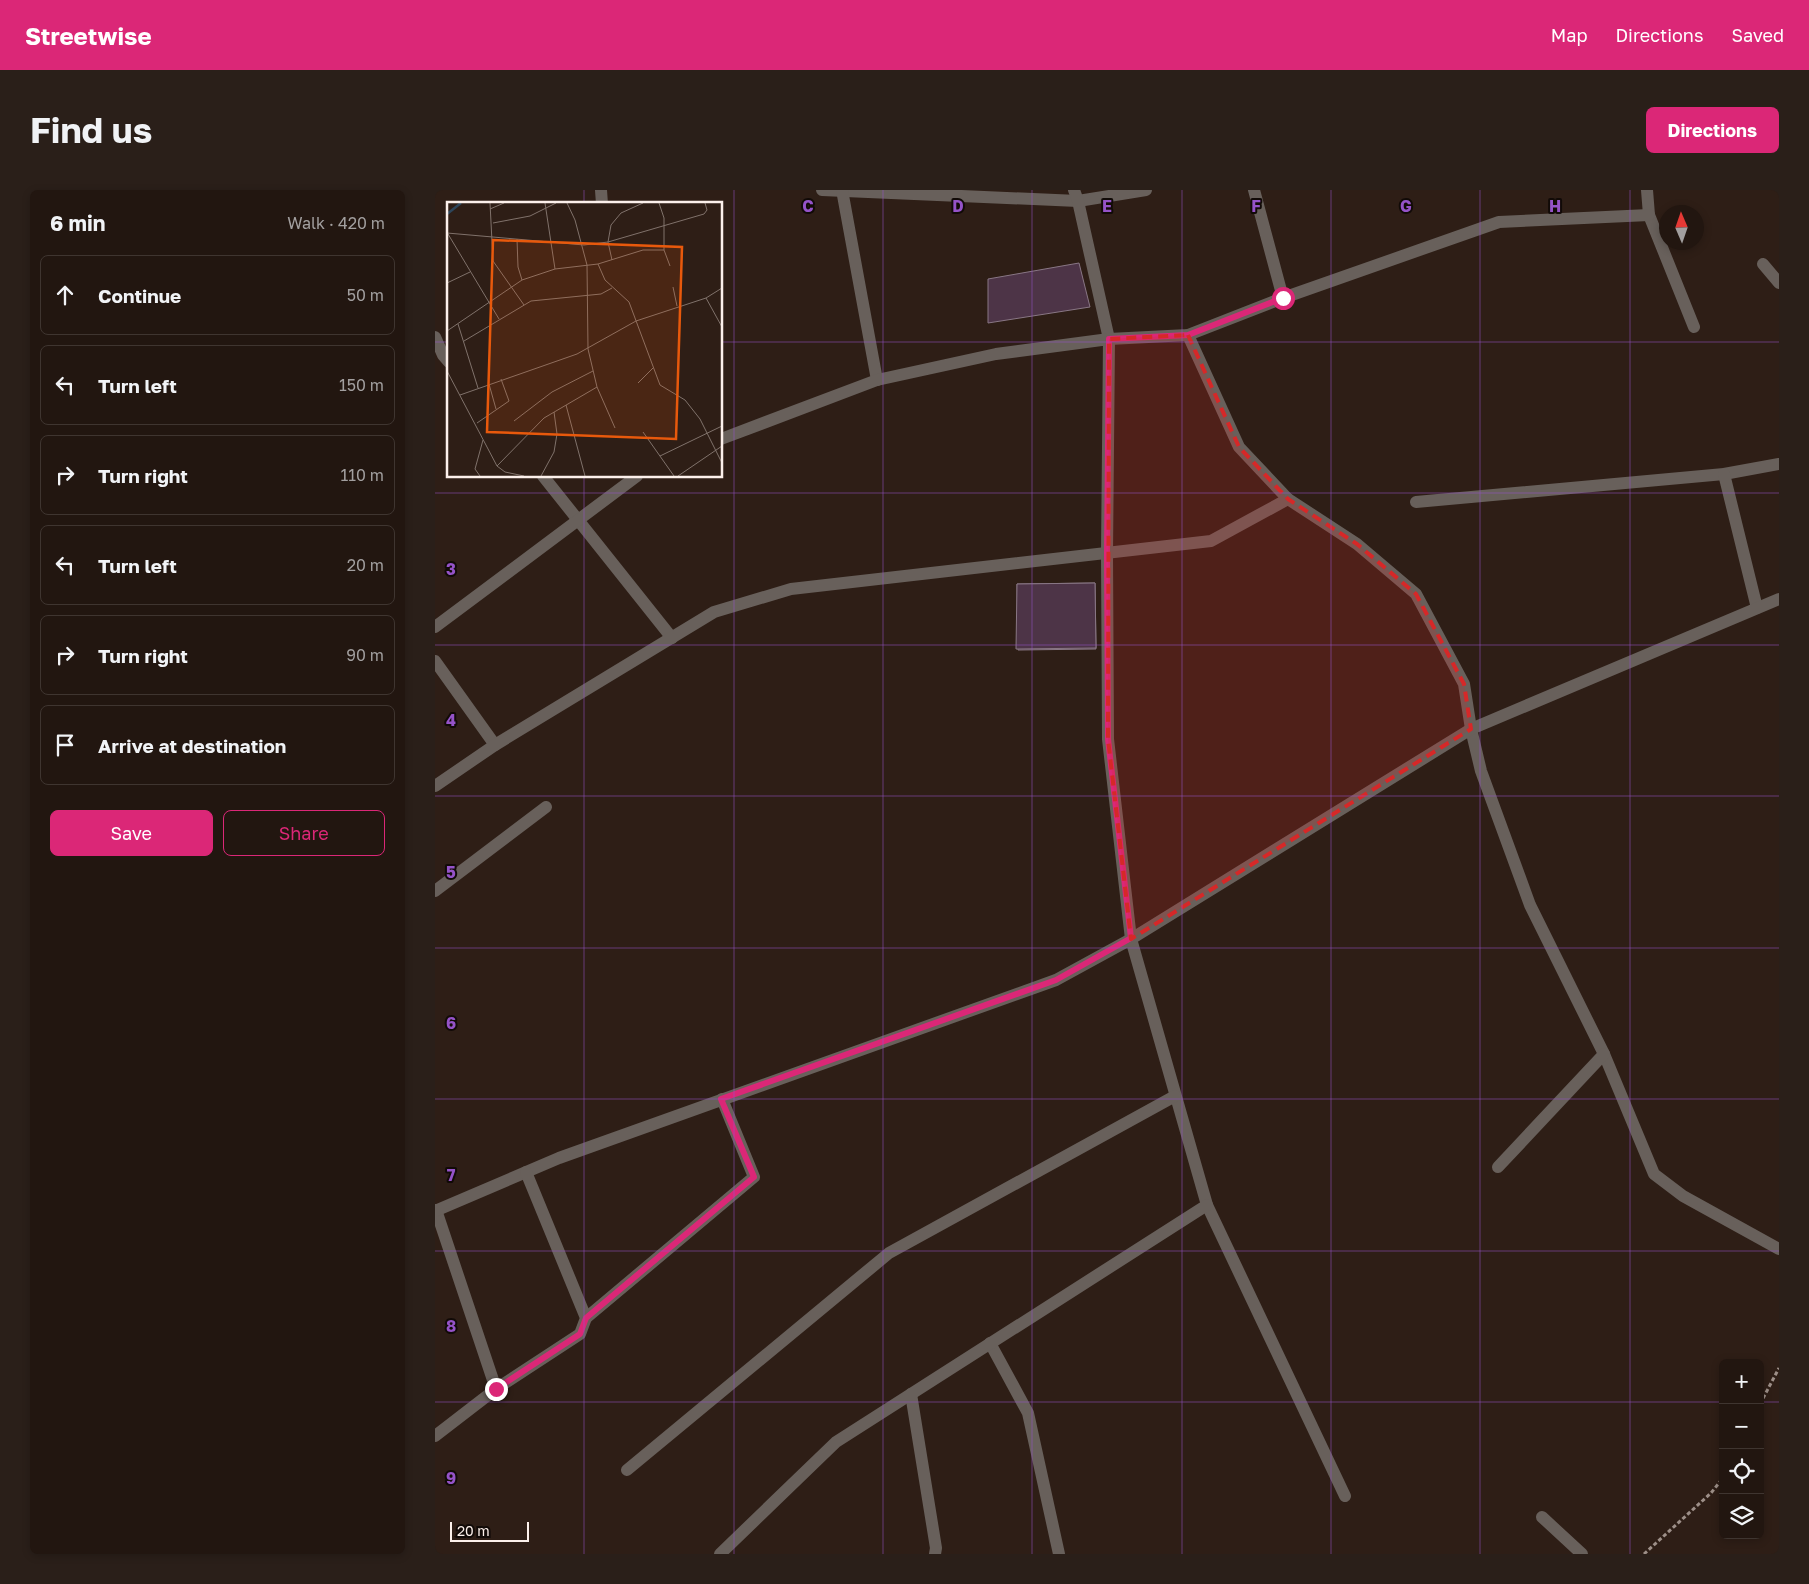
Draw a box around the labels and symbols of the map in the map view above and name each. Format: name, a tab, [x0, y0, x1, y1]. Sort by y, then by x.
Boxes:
text: C	[802, 196, 814, 216]
text: D	[952, 196, 964, 216]
text: E	[1102, 196, 1112, 216]
text: F	[1251, 196, 1261, 216]
text: G	[1400, 196, 1412, 216]
text: H	[1549, 196, 1561, 216]
inset map	[447, 202, 723, 478]
north arrow	[1659, 205, 1704, 250]
route start	[1272, 287, 1295, 310]
text: 3	[446, 559, 456, 579]
text: 4	[446, 710, 456, 730]
text: 5	[446, 862, 456, 882]
text: 6	[446, 1013, 456, 1033]
text: 7	[447, 1165, 456, 1185]
text: 8	[446, 1316, 456, 1336]
route end	[485, 1378, 508, 1401]
text: 9	[446, 1468, 456, 1488]
scale bar	[450, 1519, 529, 1542]

